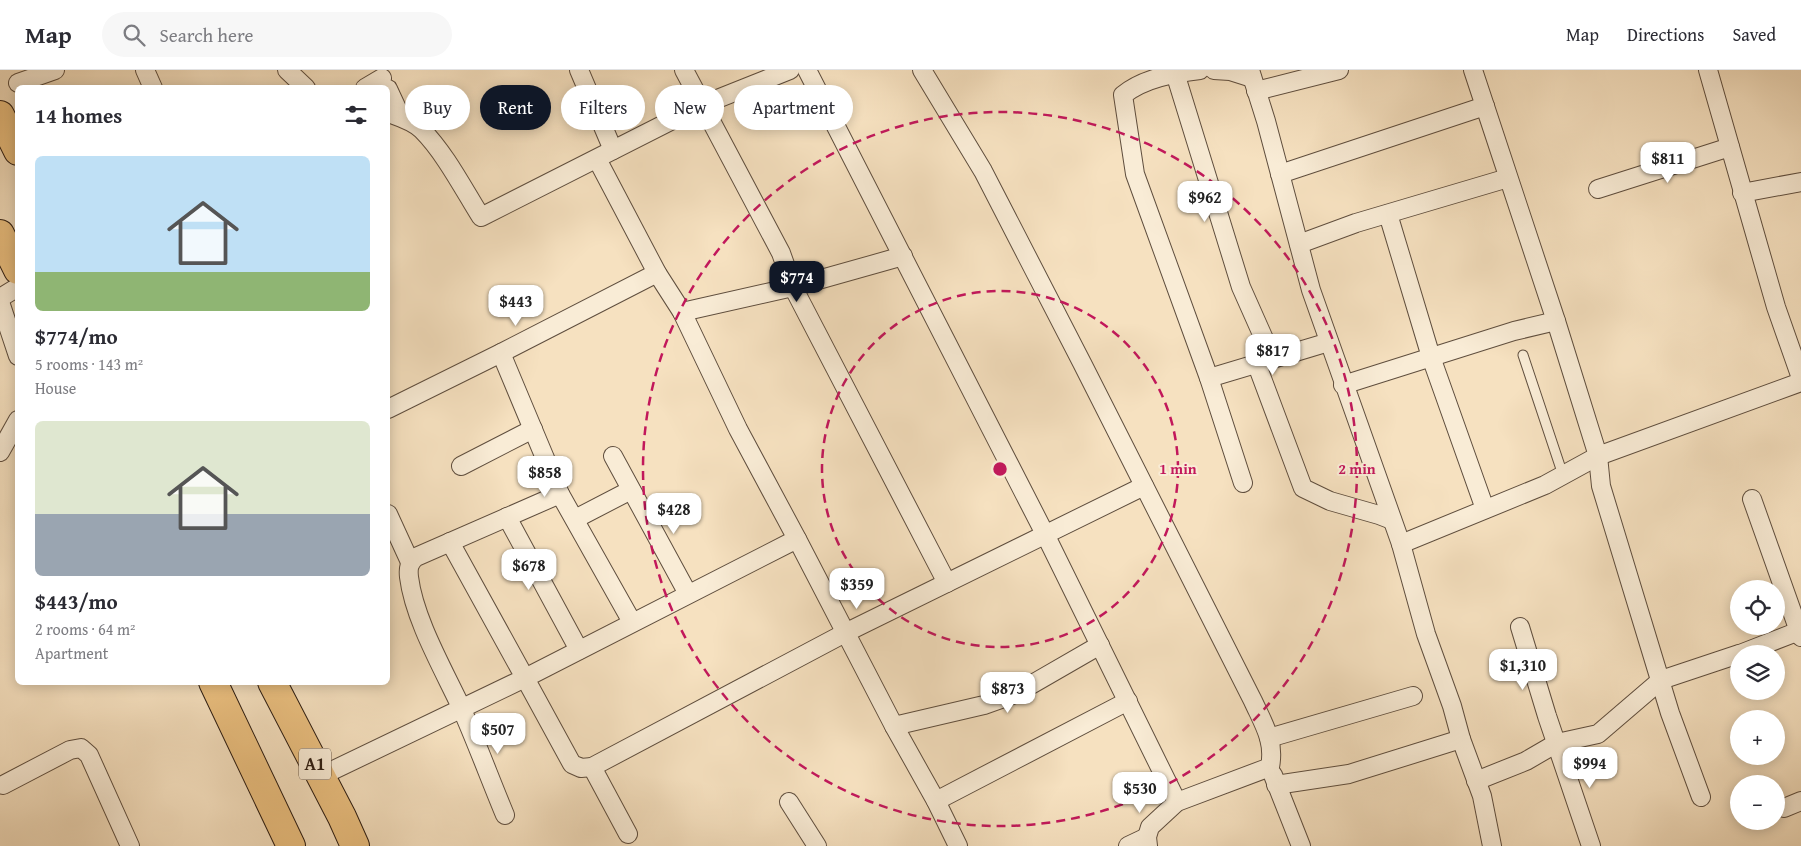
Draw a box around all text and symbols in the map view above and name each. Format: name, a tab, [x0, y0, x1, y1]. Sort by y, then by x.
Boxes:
search box	[102, 12, 452, 57]
text: Map	[25, 17, 72, 52]
icon: search	[120, 21, 148, 49]
text: Search here	[160, 21, 253, 49]
text: Map	[1566, 21, 1599, 48]
text: Directions	[1627, 21, 1704, 48]
text: Saved	[1732, 21, 1776, 48]
chip: Buy	[405, 85, 470, 130]
chip: Rent	[480, 85, 551, 130]
chip: Filters	[561, 85, 645, 130]
chip: New	[655, 85, 724, 130]
chip: Apartment	[734, 85, 853, 130]
text: 14 homes	[35, 100, 122, 131]
icon: filters	[342, 101, 370, 129]
pin: $811	[1638, 142, 1698, 184]
text: $811	[1651, 146, 1685, 170]
pin: $962	[1175, 180, 1235, 223]
text: $962	[1188, 185, 1222, 209]
icon: home	[158, 188, 248, 278]
pin: $774	[767, 260, 827, 303]
text: $774	[780, 265, 814, 289]
pin: $443	[486, 284, 546, 327]
text: $443	[499, 289, 533, 313]
text: $774/mo	[35, 321, 118, 352]
pin: $817	[1243, 334, 1303, 376]
text: $817	[1256, 338, 1290, 362]
text: 5 rooms · 143 m²	[35, 352, 143, 376]
text: House	[35, 376, 76, 400]
icon: home	[158, 453, 248, 543]
pin: $858	[515, 456, 575, 498]
text: 1 min	[1159, 458, 1197, 479]
text: 2 min	[1338, 458, 1376, 479]
text: $858	[528, 460, 562, 484]
centre of rings	[991, 460, 1009, 478]
pin: $428	[644, 492, 704, 535]
text: $428	[657, 497, 691, 521]
pin: $678	[499, 548, 559, 591]
text: $678	[512, 553, 546, 577]
pin: $359	[827, 568, 887, 610]
text: $359	[840, 572, 874, 596]
map controls	[1730, 580, 1785, 830]
button: locate	[1730, 580, 1785, 635]
text: $443/mo	[35, 586, 118, 617]
text: 2 rooms · 64 m²	[35, 617, 135, 641]
text: Apartment	[35, 641, 108, 665]
button: layers	[1730, 645, 1785, 700]
pin: $1,310	[1482, 648, 1564, 691]
text: $1,310	[1500, 653, 1546, 677]
pin: $873	[978, 672, 1038, 714]
text: $873	[991, 676, 1025, 700]
button: +	[1730, 710, 1785, 765]
pin: $507	[468, 712, 528, 755]
text: $507	[481, 717, 515, 741]
pin: $994	[1560, 746, 1620, 789]
road number: A1	[299, 749, 331, 780]
text: $994	[1573, 751, 1607, 775]
pin: $530	[1110, 772, 1170, 814]
button: −	[1730, 775, 1785, 830]
text: $530	[1123, 776, 1157, 800]

